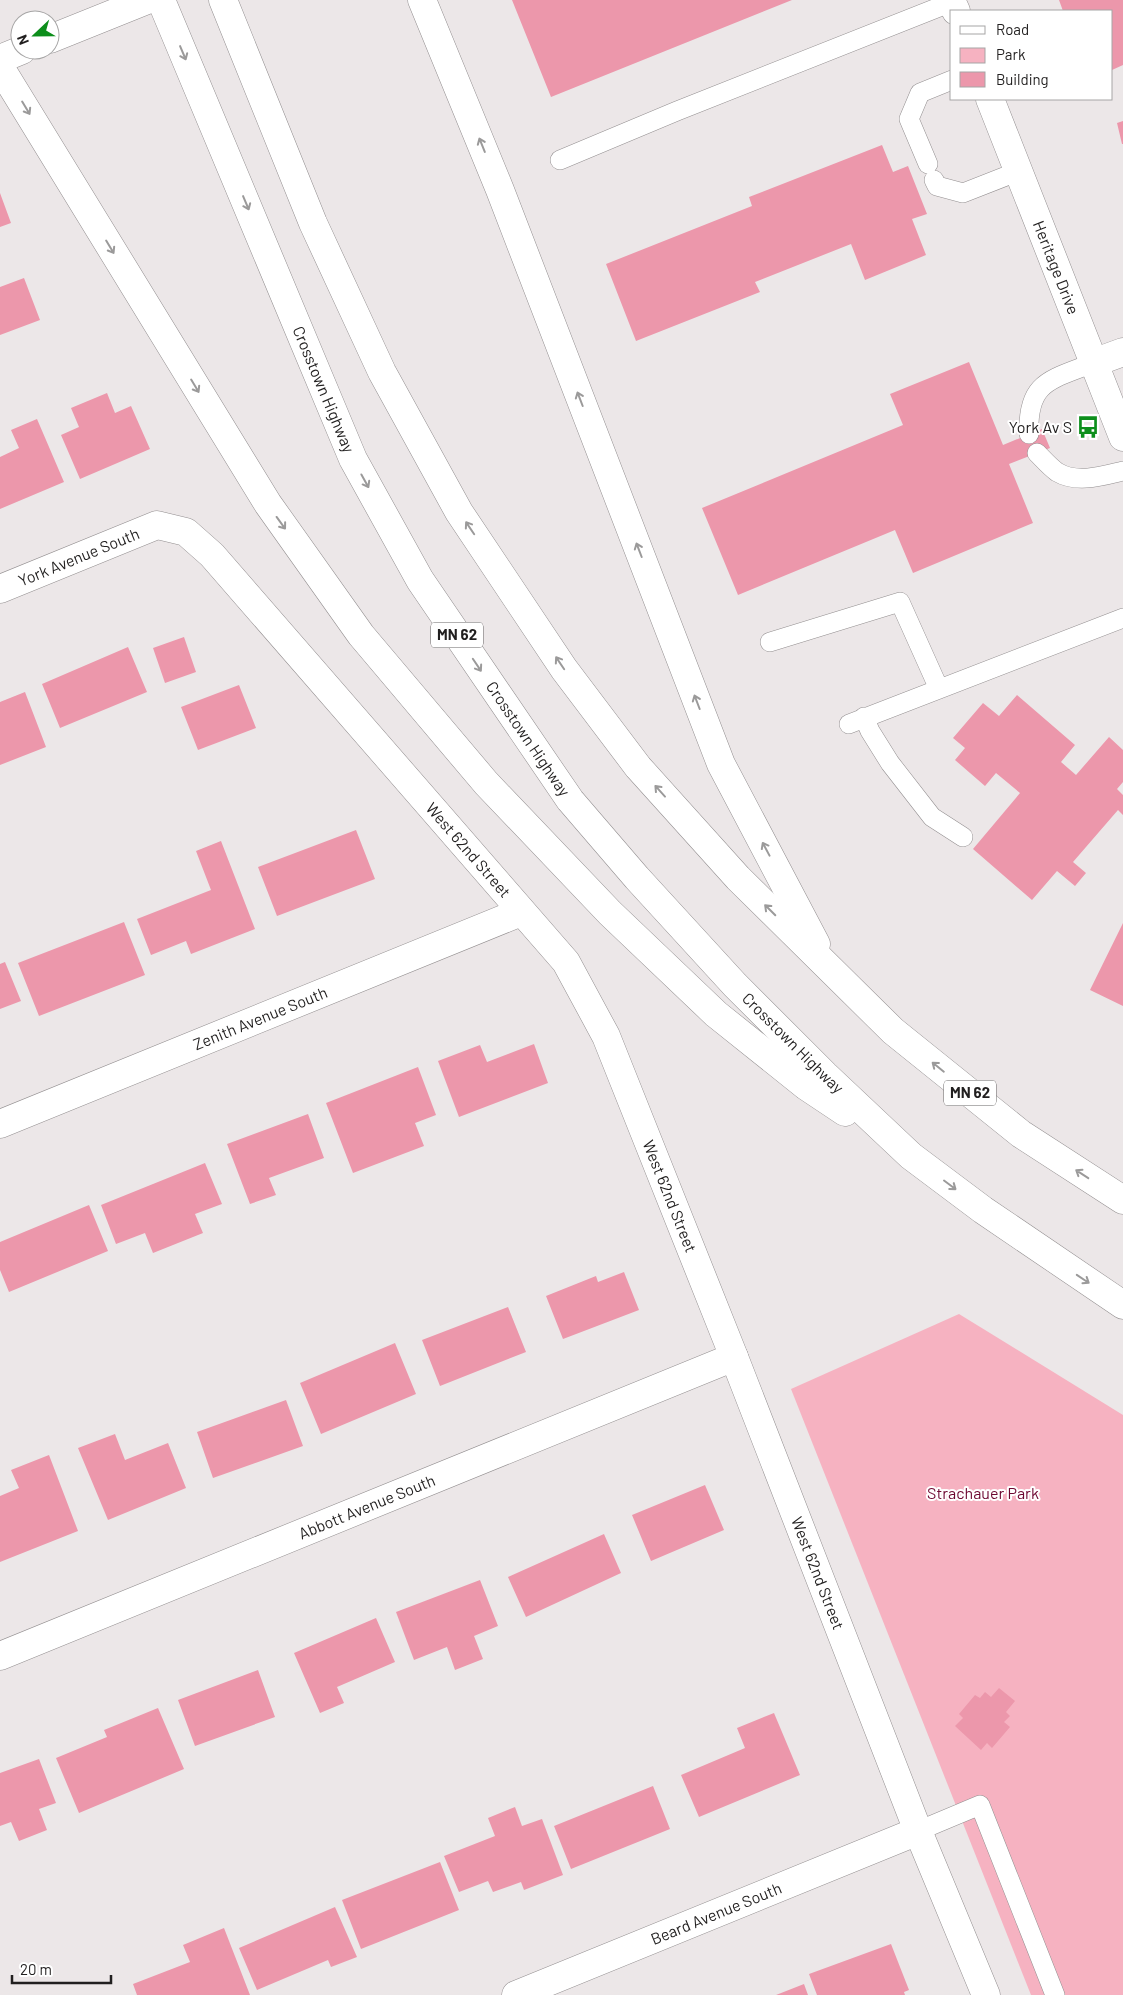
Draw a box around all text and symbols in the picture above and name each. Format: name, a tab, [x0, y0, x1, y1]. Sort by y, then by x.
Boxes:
north arrow	[10, 10, 60, 60]
legend	[950, 10, 1113, 100]
text: Road	[996, 20, 1029, 38]
text: N	[13, 33, 32, 48]
one-way arrow	[178, 45, 188, 60]
text: Park	[996, 45, 1026, 63]
text: Building	[996, 70, 1049, 88]
one-way arrow	[21, 101, 31, 115]
one-way arrow	[476, 138, 486, 153]
one-way arrow	[241, 195, 251, 210]
street label: Heritage Drive	[1030, 218, 1084, 317]
one-way arrow	[106, 239, 116, 253]
street label: Crosstown Highway	[289, 323, 359, 456]
one-way arrow	[191, 378, 201, 392]
one-way arrow	[575, 391, 584, 406]
bus stop icon: York Av S	[1075, 414, 1101, 440]
place label: York Av S	[1009, 417, 1072, 436]
one-way arrow	[361, 473, 370, 488]
one-way arrow	[276, 516, 286, 530]
one-way arrow	[464, 521, 475, 535]
street label: York Avenue South	[15, 523, 142, 590]
one-way arrow	[634, 543, 643, 558]
road number: MN 62	[431, 622, 483, 648]
one-way arrow	[555, 656, 565, 670]
one-way arrow	[472, 657, 482, 671]
street label: Crosstown Highway	[483, 677, 575, 800]
one-way arrow	[692, 695, 701, 710]
one-way arrow	[654, 785, 665, 798]
street label: West 62nd Street	[423, 798, 515, 901]
one-way arrow	[761, 842, 770, 857]
one-way arrow	[764, 904, 776, 916]
street label: Zenith Avenue South	[190, 982, 330, 1053]
street label: Crosstown Highway	[739, 988, 849, 1097]
one-way arrow	[932, 1061, 945, 1072]
road number: MN 62	[944, 1080, 996, 1106]
street label: West 62nd Street	[639, 1137, 701, 1255]
one-way arrow	[1076, 1168, 1090, 1178]
one-way arrow	[943, 1180, 957, 1190]
one-way arrow	[1075, 1274, 1089, 1284]
street label: Abbott Avenue South	[295, 1470, 438, 1542]
park label: Strachauer Park	[927, 1483, 1039, 1502]
street label: West 62nd Street	[788, 1514, 849, 1632]
street label: Beard Avenue South	[648, 1878, 784, 1948]
scale bar	[12, 1952, 111, 1984]
text: 20 m	[20, 1960, 52, 1978]

